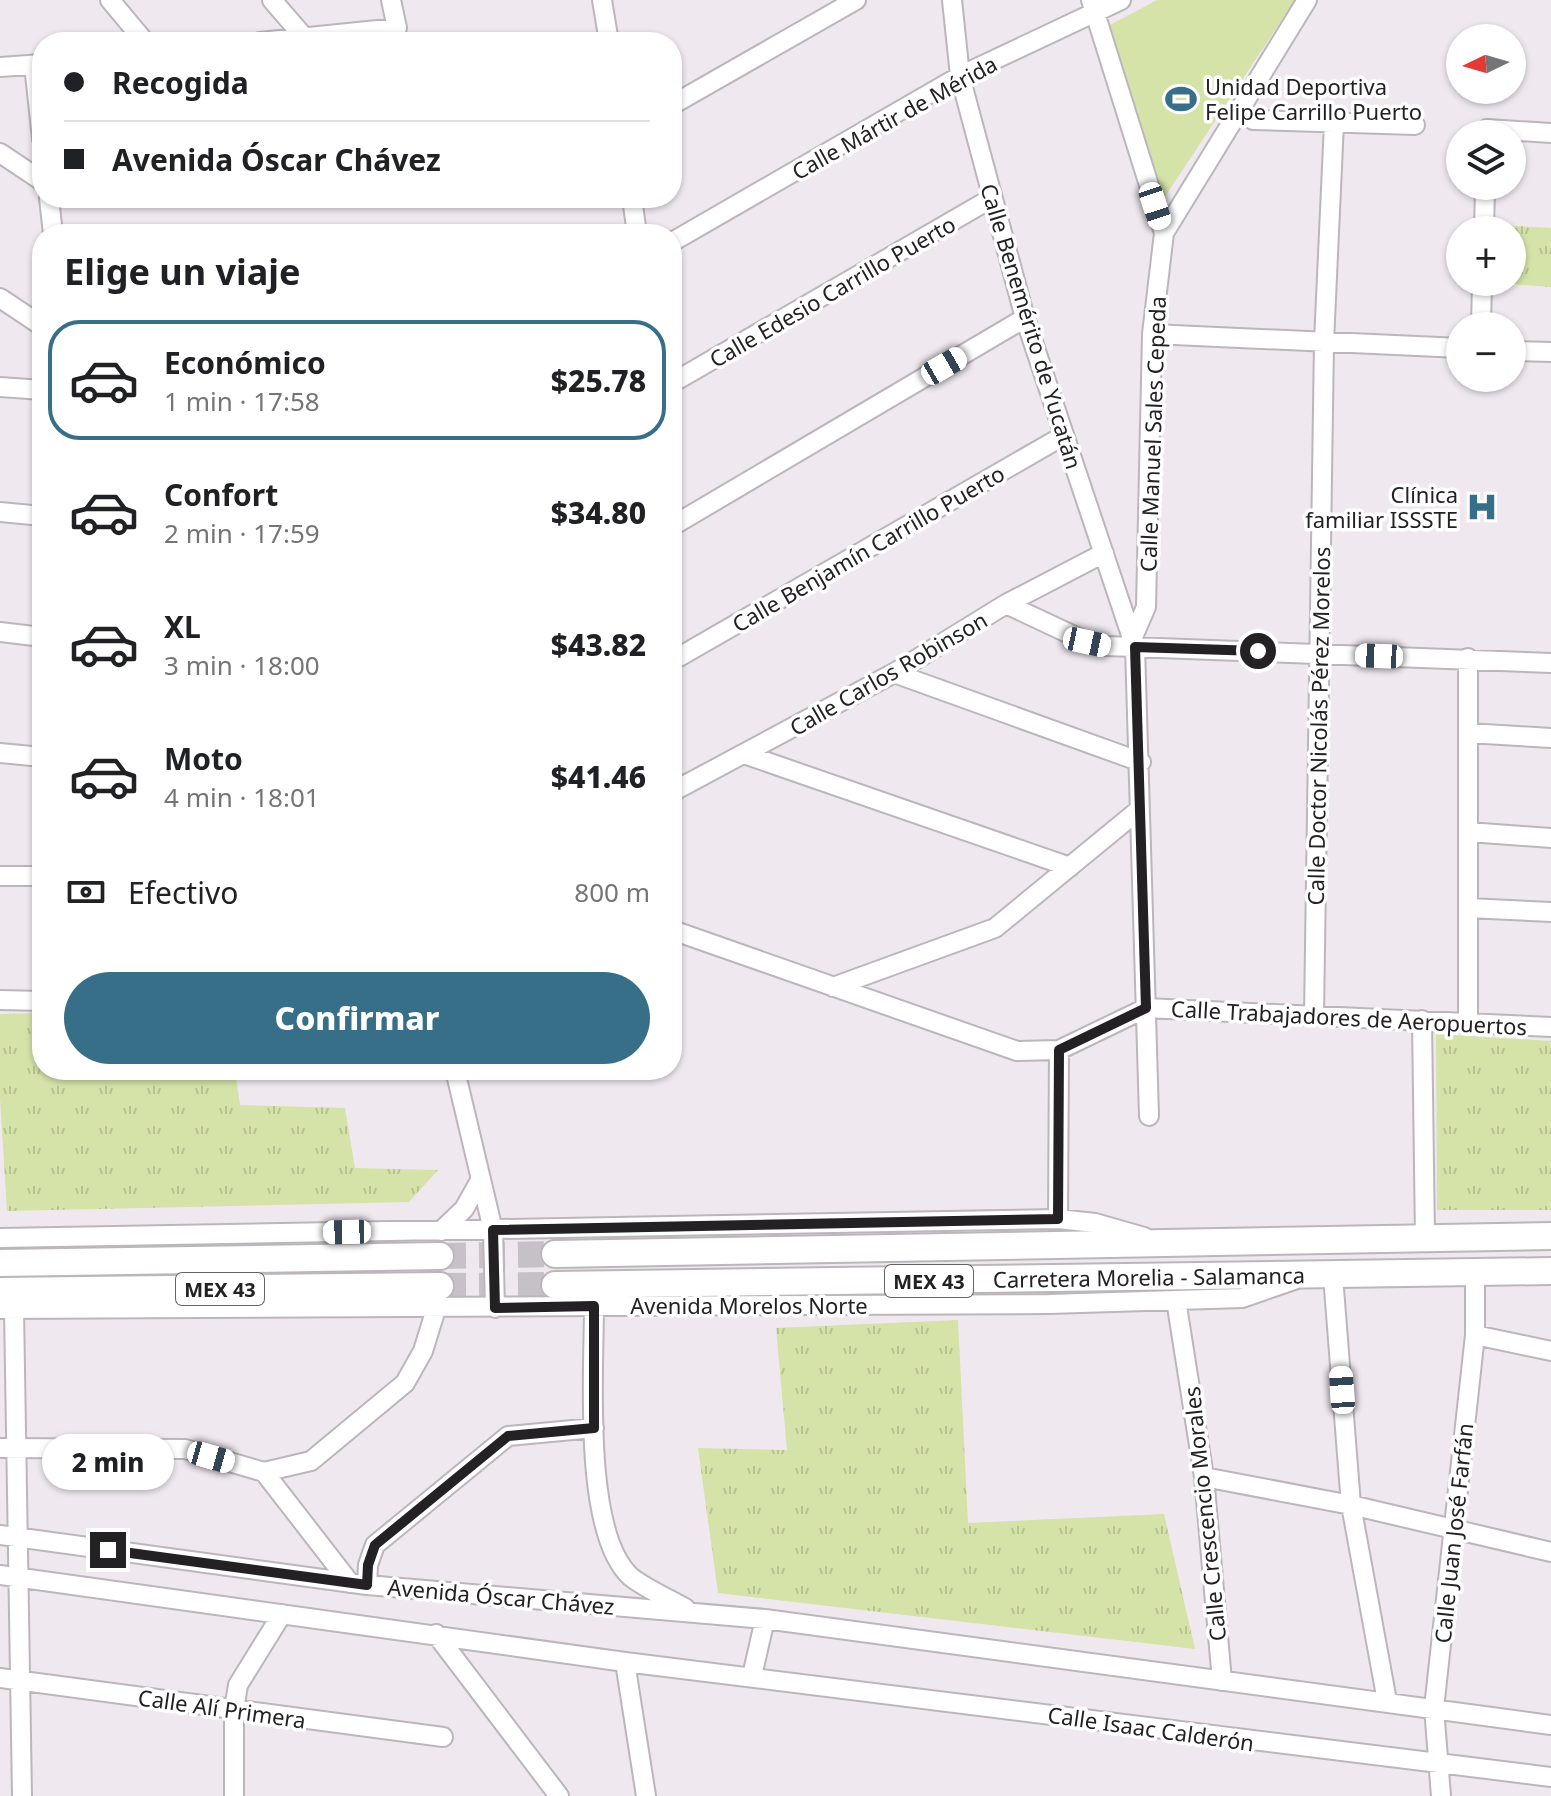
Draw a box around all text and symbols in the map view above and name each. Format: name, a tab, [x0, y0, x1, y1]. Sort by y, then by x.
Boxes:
north arrow	[1446, 24, 1526, 104]
map controls	[1446, 24, 1526, 392]
street label: Calle Mártir de Mérida	[786, 48, 1002, 186]
text: Recogida	[112, 62, 249, 103]
place label: Unidad Deportiva Felipe Carrillo Puerto	[1205, 71, 1422, 126]
sports icon: Unidad Deportiva Felipe Carrillo Puerto	[1164, 82, 1198, 116]
button: layers	[1446, 120, 1526, 200]
text: Avenida Óscar Chávez	[112, 139, 441, 180]
car	[1136, 179, 1174, 233]
street label: Calle Benemérito de Yucatán	[974, 180, 1090, 472]
street label: Calle Edesio Carrillo Puerto	[704, 208, 960, 374]
button: +	[1446, 216, 1526, 296]
text: Elige un viaje	[64, 247, 301, 296]
street label: Calle Manuel Sales Cepeda	[1132, 296, 1172, 572]
button: −	[1446, 312, 1526, 392]
text: Económico	[164, 342, 326, 383]
icon: car	[68, 344, 140, 416]
car	[917, 344, 971, 388]
text: $25.78	[551, 360, 646, 401]
text: 1 min · 17:58	[164, 383, 320, 419]
street label: Calle Benjamín Carrillo Puerto	[726, 458, 1010, 638]
text: Confort	[164, 474, 278, 515]
icon: car	[68, 476, 140, 548]
place label: Clínica familiar ISSSTE	[1305, 479, 1458, 534]
hospital icon: Clínica familiar ISSSTE	[1465, 490, 1499, 524]
text: $34.80	[551, 492, 646, 533]
text: 2 min · 17:59	[164, 515, 320, 551]
street label: Calle Doctor Nicolás Pérez Morelos	[1300, 546, 1336, 906]
street label: Calle Carlos Robinson	[784, 604, 992, 742]
text: XL	[164, 606, 201, 647]
icon: car	[68, 608, 140, 680]
text: $43.82	[551, 624, 646, 665]
car	[1061, 625, 1113, 659]
route start	[1240, 633, 1276, 669]
car	[1355, 643, 1403, 669]
text: 3 min · 18:00	[164, 647, 320, 683]
text: Moto	[164, 738, 243, 779]
icon: car	[68, 740, 140, 812]
text: $41.46	[551, 756, 646, 797]
text: 4 min · 18:01	[164, 779, 320, 815]
icon: cash	[64, 870, 108, 914]
text: Efectivo	[128, 872, 238, 913]
text: 800 m	[574, 874, 650, 910]
button: Confirmar	[64, 972, 650, 1064]
street label: Calle Trabajadores de Aeropuertos	[1170, 993, 1528, 1041]
car	[323, 1220, 371, 1244]
street label: Carretera Morelia - Salamanca	[993, 1259, 1305, 1294]
road number: MEX 43	[885, 1265, 973, 1297]
road number: MEX 43	[176, 1273, 264, 1305]
street label: Avenida Morelos Norte	[630, 1290, 868, 1320]
car	[1328, 1365, 1356, 1415]
street label: Calle Crescencio Morales	[1176, 1385, 1232, 1643]
street label: Calle Juan José Farfán	[1427, 1421, 1479, 1645]
callout: 2 min	[42, 1434, 174, 1490]
car	[185, 1439, 237, 1475]
text: 2 min	[72, 1444, 144, 1480]
route end	[90, 1532, 126, 1568]
street label: Avenida Óscar Chávez	[386, 1571, 616, 1621]
street label: Calle Alí Primera	[136, 1681, 308, 1735]
street label: Calle Isaac Calderón	[1046, 1699, 1256, 1757]

